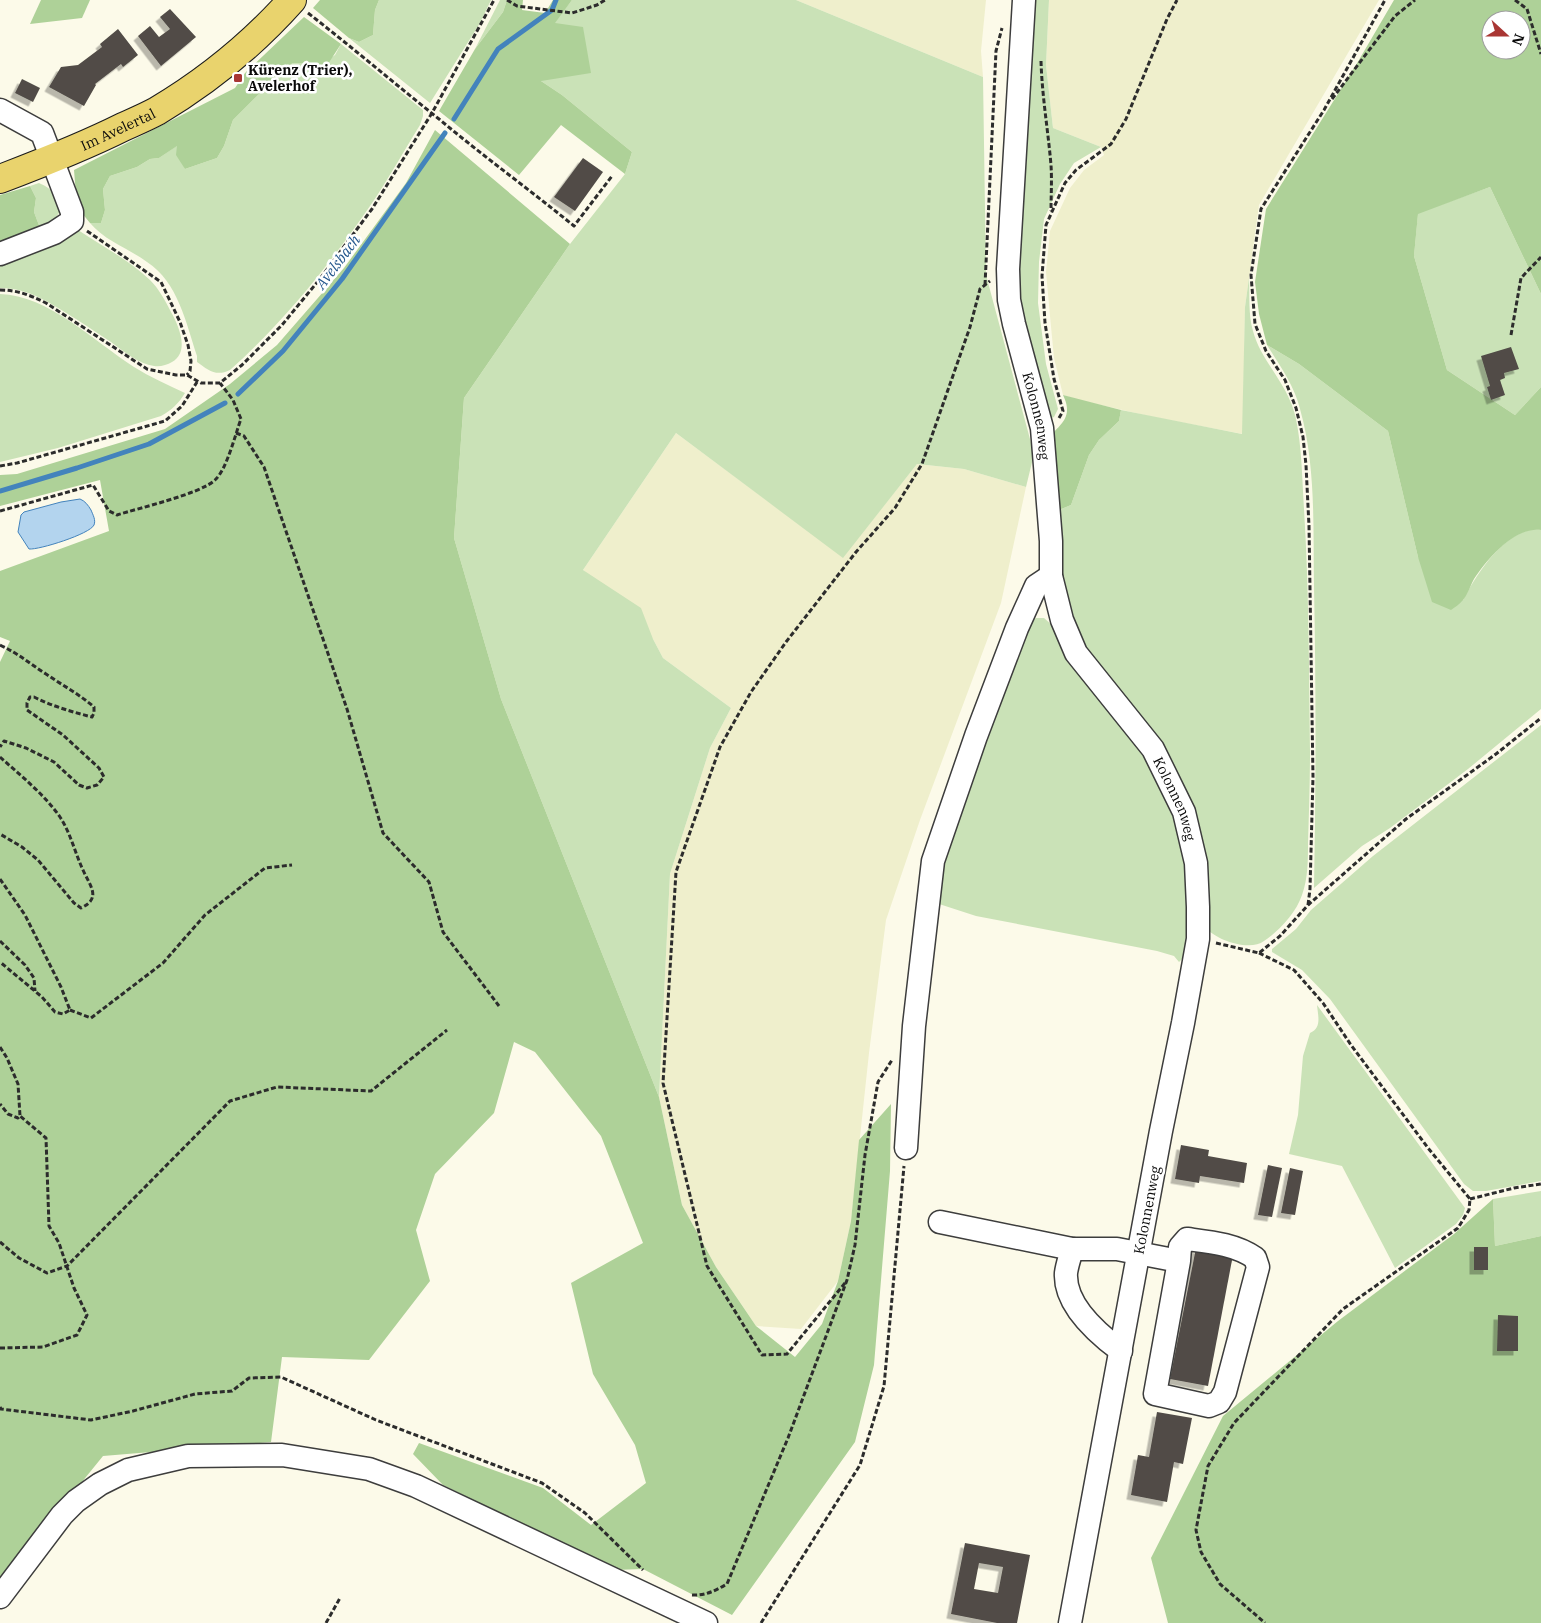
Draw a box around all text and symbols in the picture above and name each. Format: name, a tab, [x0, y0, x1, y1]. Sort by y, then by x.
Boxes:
north arrow	[1481, 10, 1531, 60]
text: N	[1508, 31, 1529, 48]
place label: Kürenz (Trier), Avelerhof	[248, 61, 352, 95]
marker: Kürenz (Trier), Avelerhof	[232, 72, 244, 84]
street label: Im Avelertal	[78, 104, 159, 155]
water label: Avelsbach	[310, 230, 365, 293]
street label: Kolonnenweg	[1018, 370, 1054, 461]
street label: Kolonnenweg	[1149, 754, 1200, 843]
street label: Kolonnenweg	[1130, 1164, 1164, 1256]

